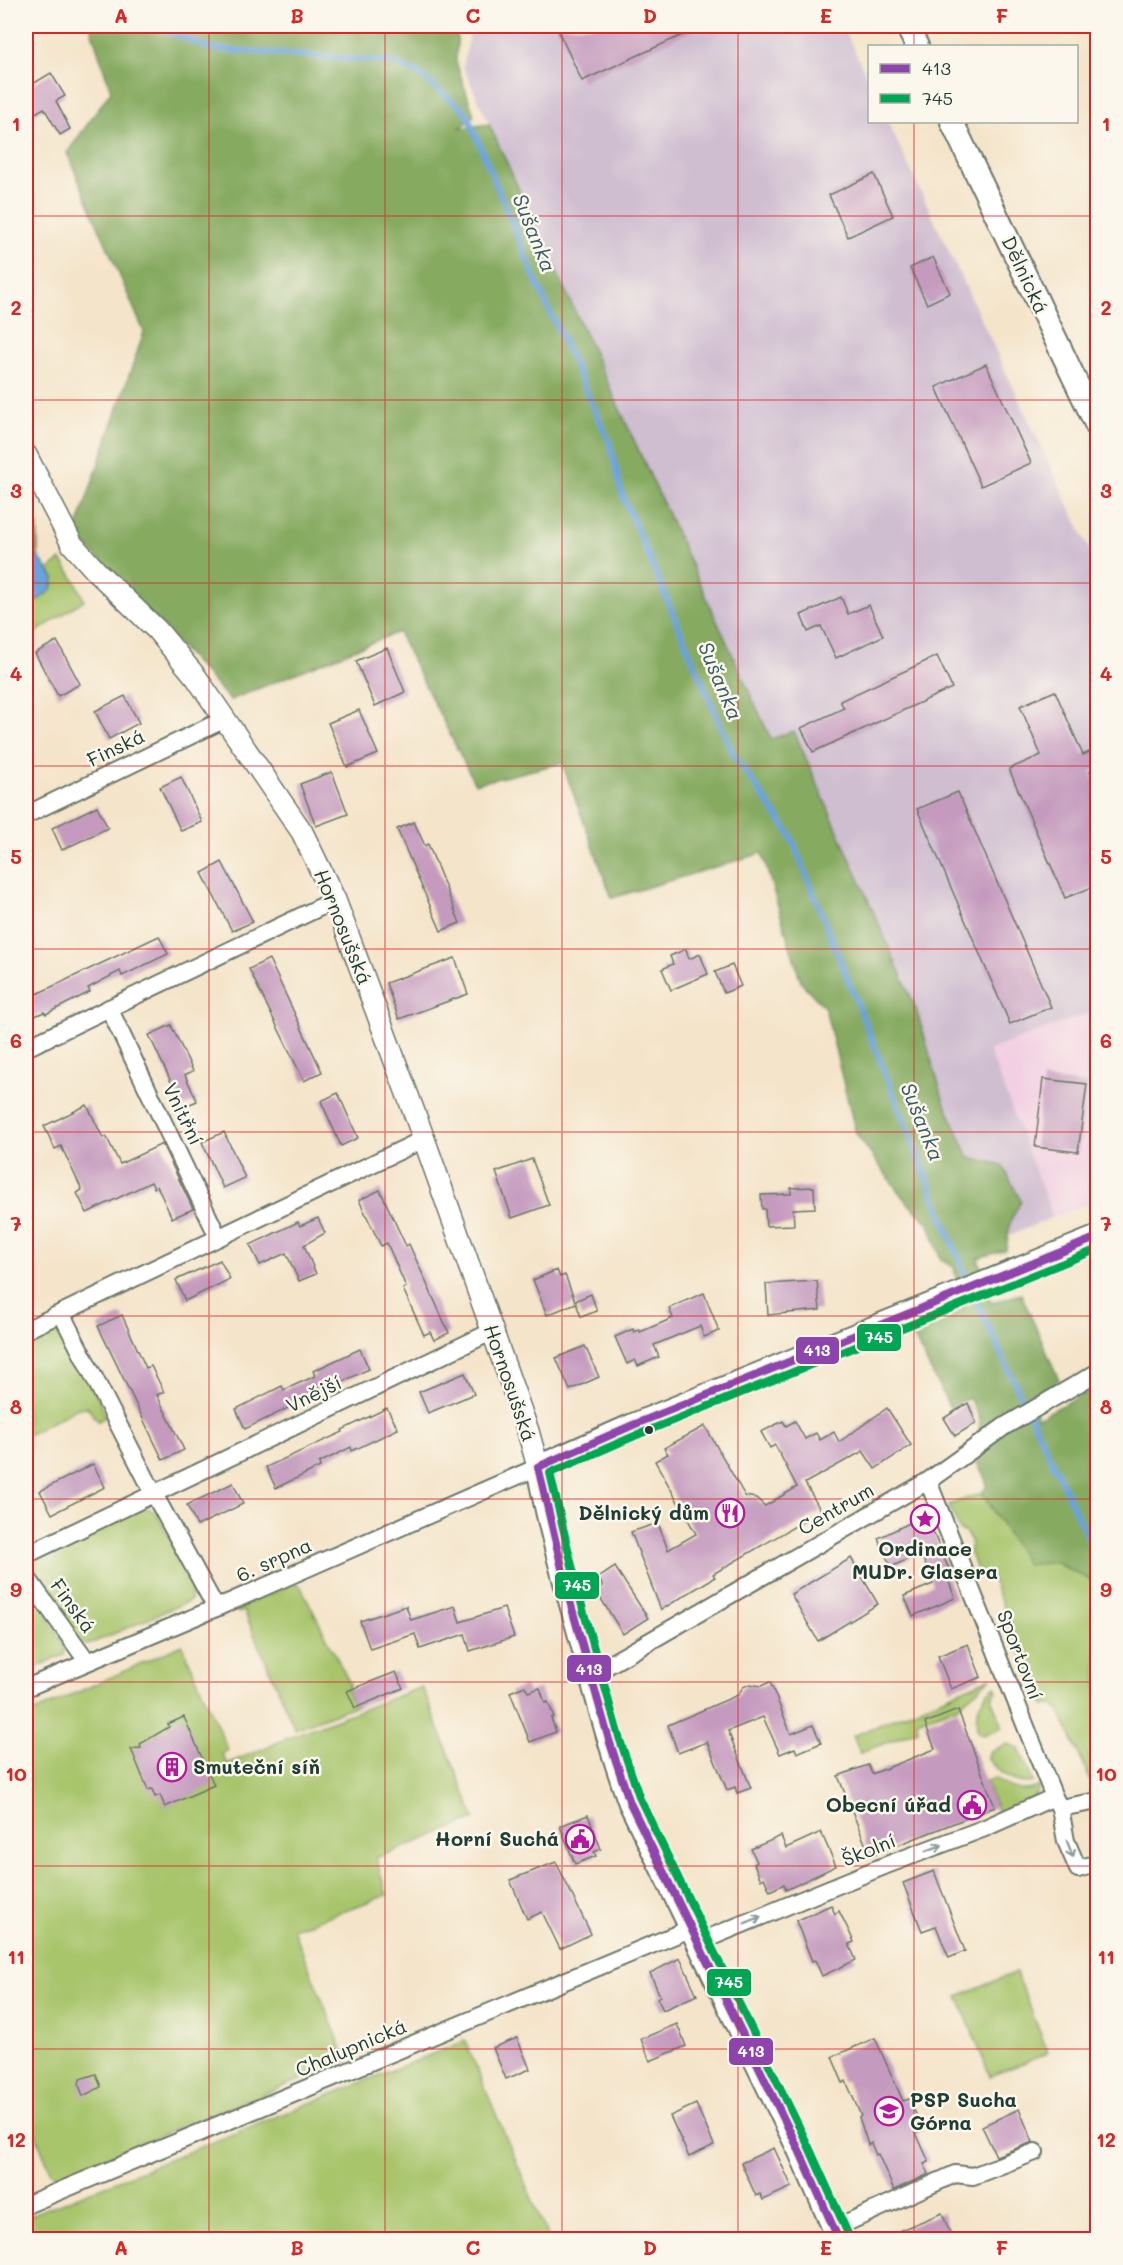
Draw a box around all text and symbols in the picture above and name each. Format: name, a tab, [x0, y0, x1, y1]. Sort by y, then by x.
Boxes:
text: A	[114, 2, 128, 28]
text: B	[290, 2, 304, 28]
text: C	[466, 2, 481, 28]
text: D	[643, 2, 657, 28]
text: E	[820, 2, 832, 28]
text: F	[996, 2, 1009, 28]
legend	[868, 45, 1078, 123]
text: 413	[922, 56, 951, 80]
text: 745	[922, 86, 953, 110]
text: 1	[12, 110, 20, 136]
text: 1	[1102, 110, 1110, 136]
water label: Sušanka	[507, 189, 563, 276]
street label: Dělnická	[997, 231, 1055, 318]
text: 2	[10, 294, 22, 320]
text: 2	[1100, 294, 1112, 320]
text: 3	[10, 477, 22, 503]
text: 3	[1100, 477, 1112, 503]
water label: Sušanka	[693, 637, 750, 724]
text: 4	[10, 660, 23, 686]
text: 4	[1100, 660, 1113, 686]
street label: Finská	[82, 722, 149, 772]
text: 5	[10, 843, 22, 869]
text: 5	[1100, 843, 1112, 869]
street label: Hornosušská	[309, 865, 379, 988]
text: 6	[10, 1027, 22, 1053]
text: 6	[1100, 1027, 1112, 1053]
street label: Vnitřní	[158, 1078, 210, 1149]
water label: Sušanka	[895, 1078, 951, 1165]
text: 7	[10, 1210, 22, 1236]
text: 7	[1100, 1210, 1112, 1236]
street label: Hornosušská	[479, 1321, 543, 1445]
line badge: 745	[856, 1323, 902, 1352]
text: 745	[865, 1326, 893, 1347]
line badge: 413	[795, 1336, 840, 1365]
text: 413	[804, 1339, 831, 1360]
street label: Vnější	[281, 1368, 346, 1418]
text: 8	[10, 1393, 22, 1419]
text: 8	[1100, 1393, 1112, 1419]
unlabelled marker	[643, 1424, 655, 1436]
street label: Centrum	[793, 1476, 878, 1540]
restaurant icon: Dělnický dům	[714, 1497, 746, 1529]
place label: Dělnický dům	[578, 1499, 709, 1525]
place icon: Ordinace MUDr. Glasera	[909, 1503, 941, 1535]
street label: 6. srpna	[232, 1531, 315, 1587]
place label: Ordinace MUDr. Glasera	[852, 1535, 998, 1584]
line badge: 745	[554, 1571, 600, 1600]
street label: Finská	[45, 1573, 102, 1638]
text: 745	[563, 1574, 591, 1595]
text: 9	[10, 1576, 22, 1602]
text: 9	[1100, 1576, 1112, 1602]
street label: Sportovní	[992, 1606, 1050, 1703]
line badge: 413	[566, 1654, 612, 1683]
text: 413	[576, 1658, 603, 1679]
building icon: Smuteční síň	[156, 1751, 188, 1783]
place label: Smuteční síň	[193, 1753, 320, 1779]
text: 10	[5, 1760, 27, 1786]
text: 10	[1095, 1760, 1117, 1786]
public building icon: Obecní úřad	[956, 1789, 988, 1821]
place label: Obecní úřad	[826, 1791, 951, 1817]
public building icon: Horní Suchá	[564, 1823, 596, 1855]
place label: Horní Suchá	[435, 1825, 559, 1851]
street label: Školní	[838, 1827, 900, 1872]
one-way arrow	[1065, 1839, 1076, 1858]
one-way arrow	[924, 1841, 943, 1852]
one-way arrow	[743, 1914, 762, 1925]
text: 11	[7, 1943, 25, 1969]
text: 11	[1097, 1943, 1115, 1969]
line badge: 745	[706, 1968, 752, 1997]
text: 745	[715, 1971, 743, 1992]
street label: Chalupnická	[291, 2012, 410, 2082]
line badge: 413	[728, 2037, 774, 2066]
text: 413	[738, 2040, 765, 2061]
place label: PSP Sucha Górna	[910, 2086, 1017, 2135]
school or university icon: PSP Sucha Górna	[873, 2095, 905, 2127]
text: 12	[6, 2126, 26, 2152]
text: 12	[1096, 2126, 1116, 2152]
text: A	[114, 2234, 128, 2260]
text: B	[290, 2234, 304, 2260]
text: C	[466, 2234, 481, 2260]
text: D	[643, 2234, 657, 2260]
text: E	[820, 2234, 832, 2260]
text: F	[996, 2234, 1009, 2260]

